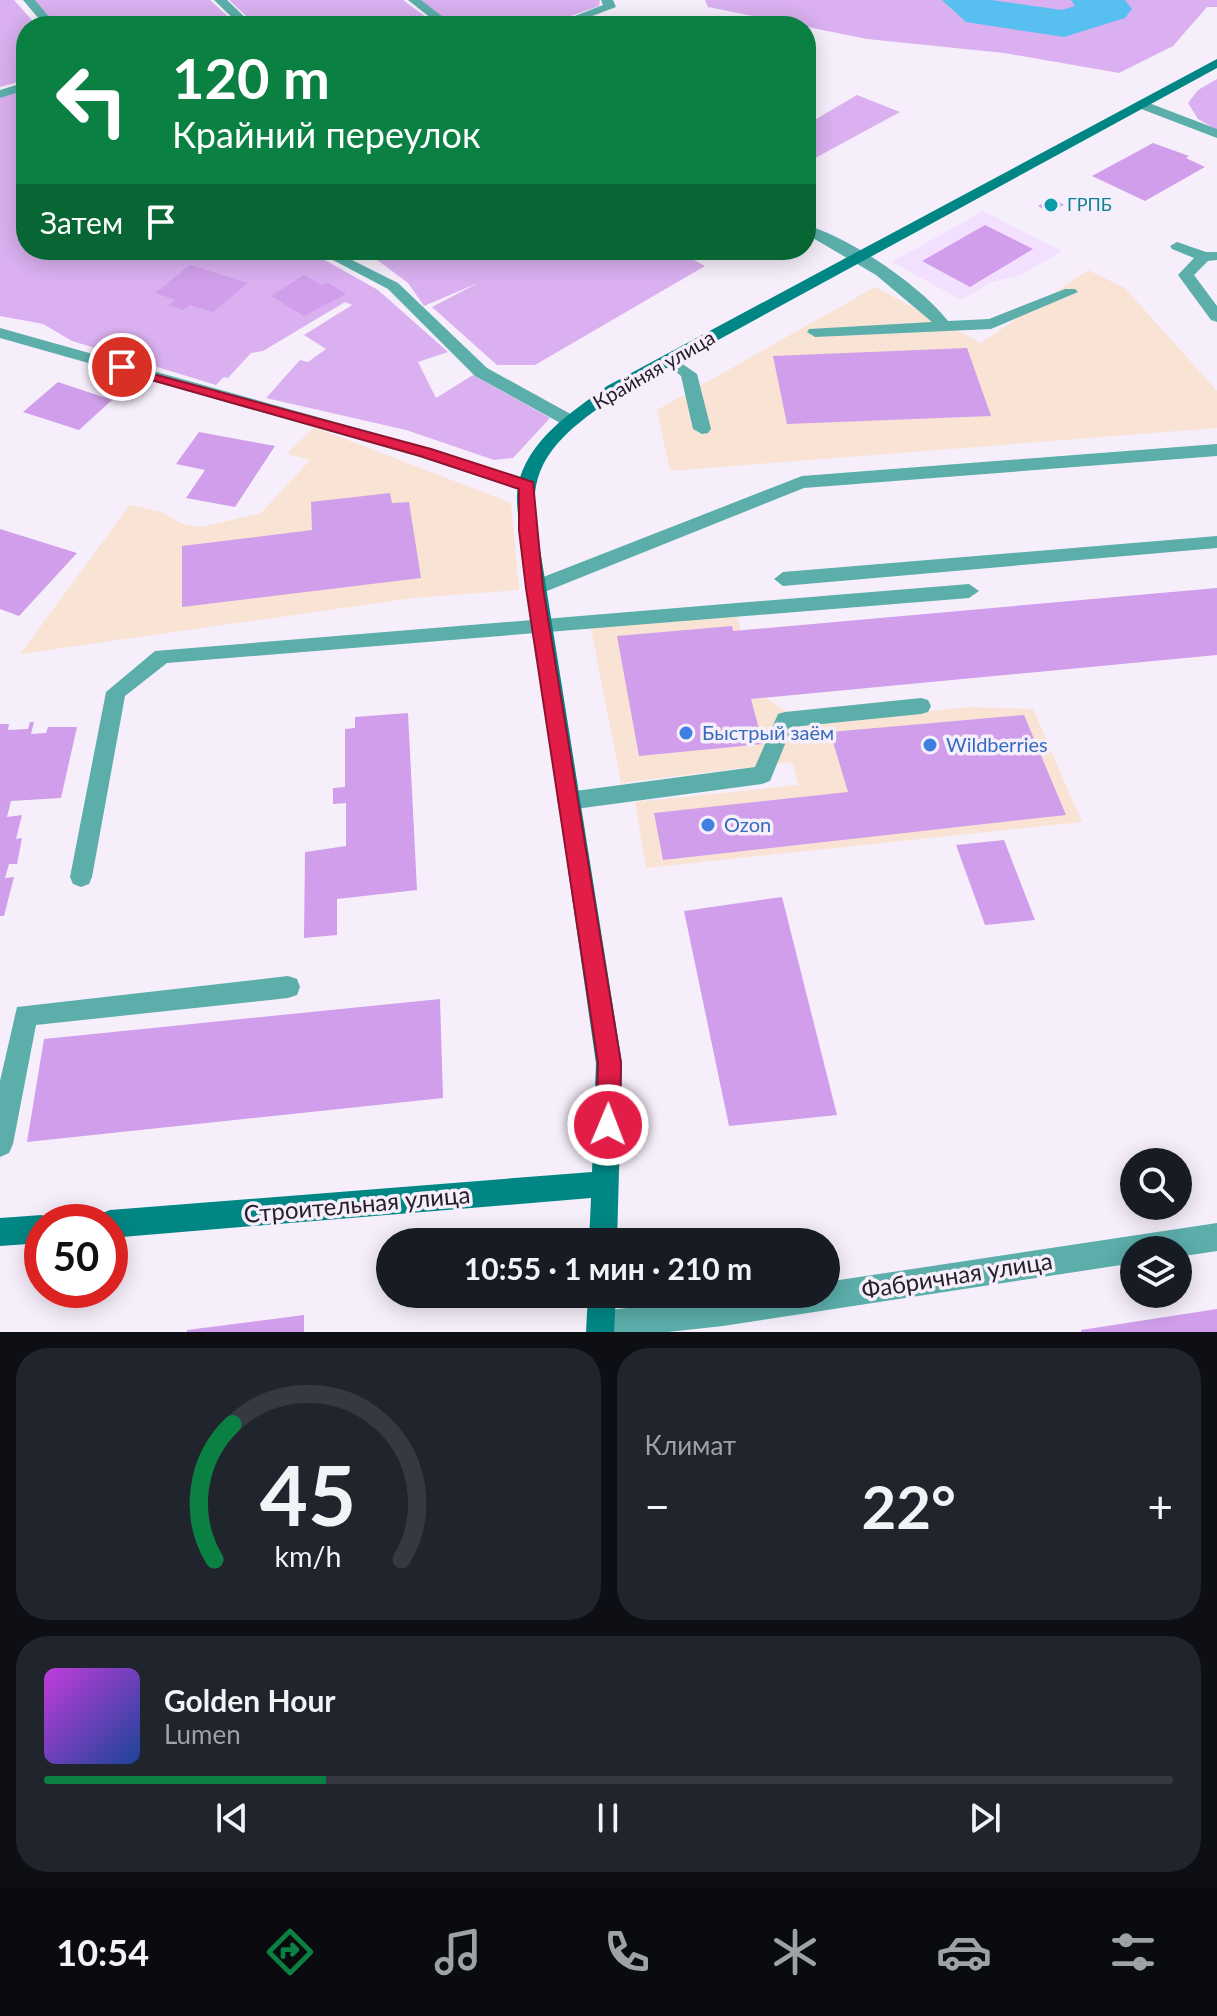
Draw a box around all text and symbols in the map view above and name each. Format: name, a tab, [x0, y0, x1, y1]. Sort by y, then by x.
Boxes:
text: 120 m	[172, 44, 330, 111]
icon: left	[40, 48, 144, 152]
text: Крайний переулок	[172, 112, 481, 156]
place label: ГРПБ	[1067, 193, 1112, 215]
marker: ГРПБ	[1042, 196, 1060, 214]
icon: arrive	[139, 200, 183, 244]
text: Затем	[40, 204, 123, 240]
street label: Крайняя улица	[588, 325, 719, 414]
pin	[88, 333, 156, 401]
icon: arrive	[100, 345, 144, 389]
place label: Быстрый заём	[702, 720, 834, 744]
marker: Быстрый заём	[677, 724, 695, 742]
place label: Wildberries	[946, 732, 1048, 756]
marker: Wildberries	[921, 736, 939, 754]
place label: Ozon	[724, 812, 771, 836]
marker: Ozon	[699, 816, 717, 834]
position arrow	[566, 1083, 650, 1167]
map controls	[1120, 1148, 1192, 1308]
button: search	[1120, 1148, 1192, 1220]
street label: Строительная улица	[242, 1179, 471, 1228]
speed limit sign: 50	[24, 1204, 128, 1308]
button: layers	[1120, 1236, 1192, 1308]
street label: Фабричная улица	[859, 1245, 1054, 1304]
text: 10:55 · 1 мин · 210 m	[464, 1250, 752, 1286]
text: Климат	[645, 1429, 736, 1461]
text: 45	[260, 1444, 357, 1544]
text: 22°	[861, 1470, 956, 1542]
text: −	[645, 1480, 670, 1532]
text: +	[1147, 1480, 1173, 1532]
text: km/h	[275, 1539, 342, 1573]
text: Golden Hour	[164, 1682, 336, 1718]
text: Lumen	[164, 1718, 241, 1750]
icon: previous	[210, 1796, 254, 1840]
icon: pause	[586, 1796, 630, 1840]
icon: next	[963, 1796, 1007, 1840]
icon: directions	[262, 1924, 318, 1980]
icon: music	[430, 1924, 486, 1980]
icon: phone	[599, 1924, 655, 1980]
icon: climate	[767, 1924, 823, 1980]
icon: car	[936, 1924, 992, 1980]
icon: filters	[1105, 1924, 1161, 1980]
text: 10:54	[56, 1930, 149, 1974]

